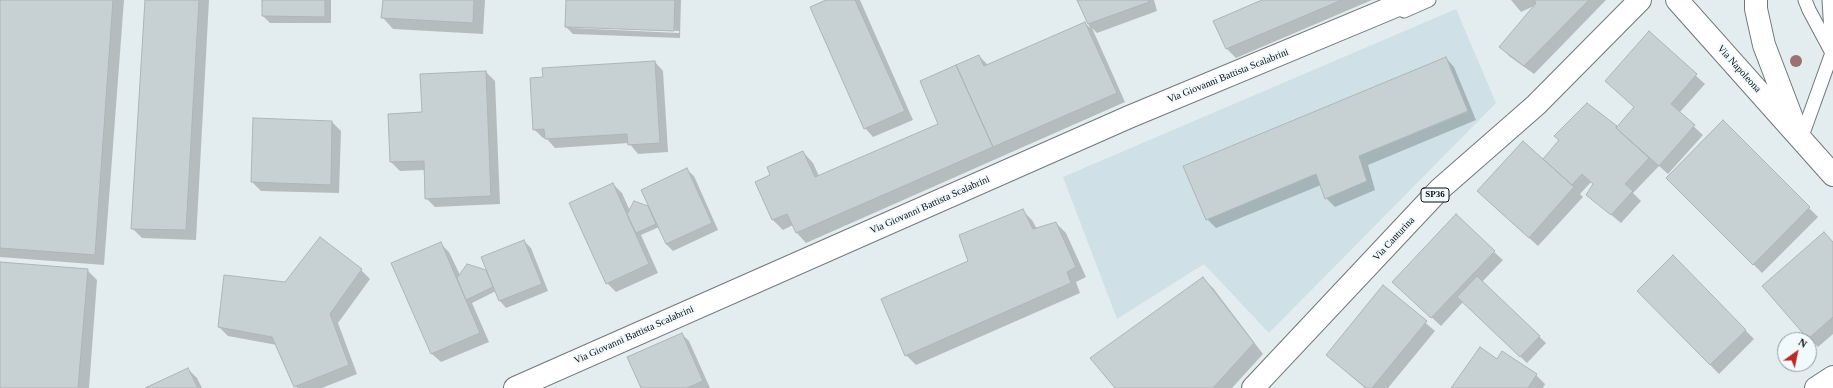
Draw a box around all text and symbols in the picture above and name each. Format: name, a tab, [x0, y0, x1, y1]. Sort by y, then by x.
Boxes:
street label: Via Napoleona	[1715, 43, 1763, 95]
street label: Via Giovanni Battista Scalabrini	[1166, 46, 1290, 106]
street label: Via Giovanni Battista Scalabrini	[868, 173, 992, 237]
road number: SP36	[1421, 188, 1449, 202]
street label: Via Canturina	[1371, 215, 1417, 263]
street label: Via Giovanni Battista Scalabrini	[572, 303, 696, 367]
north arrow	[1777, 332, 1817, 372]
text: N	[1796, 336, 1810, 350]

